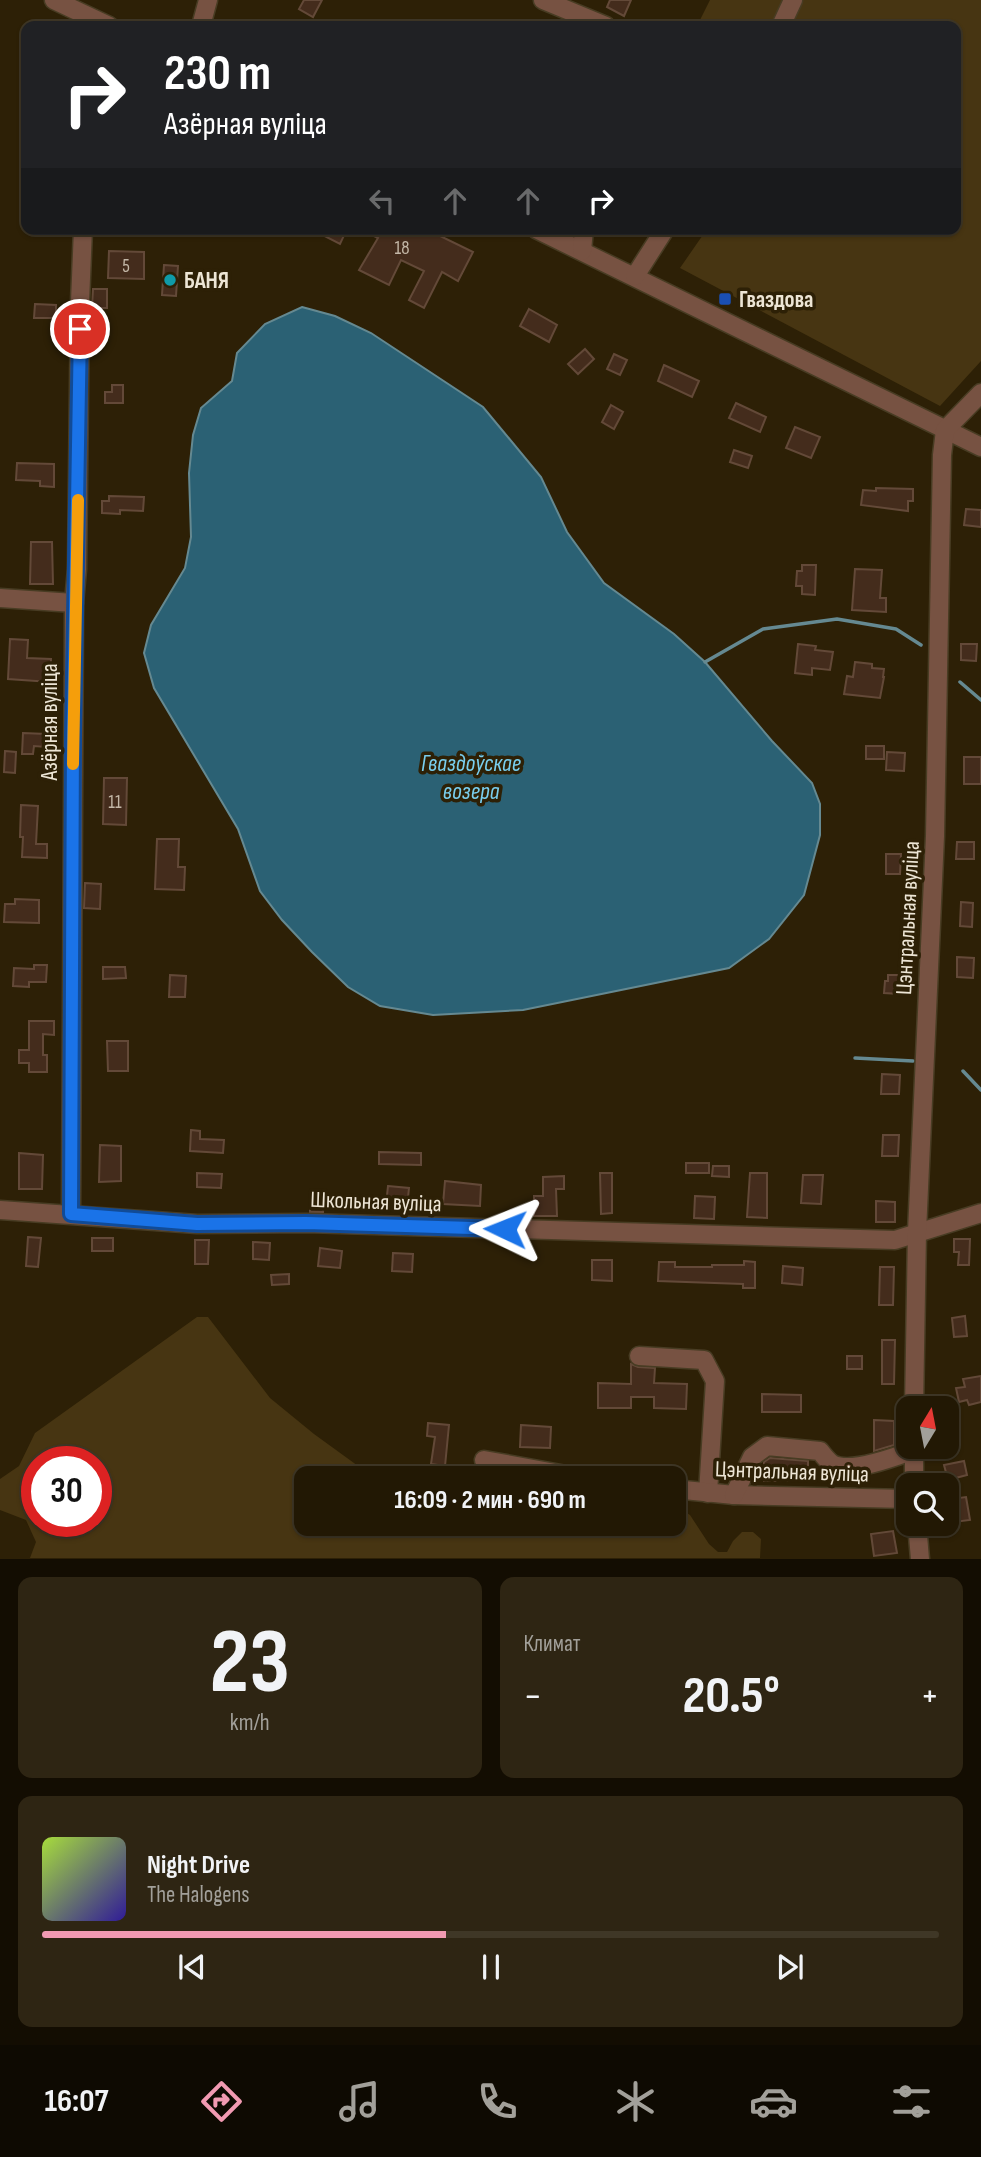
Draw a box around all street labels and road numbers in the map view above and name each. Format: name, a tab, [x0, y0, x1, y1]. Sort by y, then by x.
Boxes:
street label: Азёрная вуліца	[36, 663, 64, 782]
street label: Цэнтральная вуліца	[890, 840, 926, 996]
street label: Школьная вуліца	[310, 1186, 442, 1218]
street label: Цэнтральная вуліца	[715, 1455, 869, 1489]

